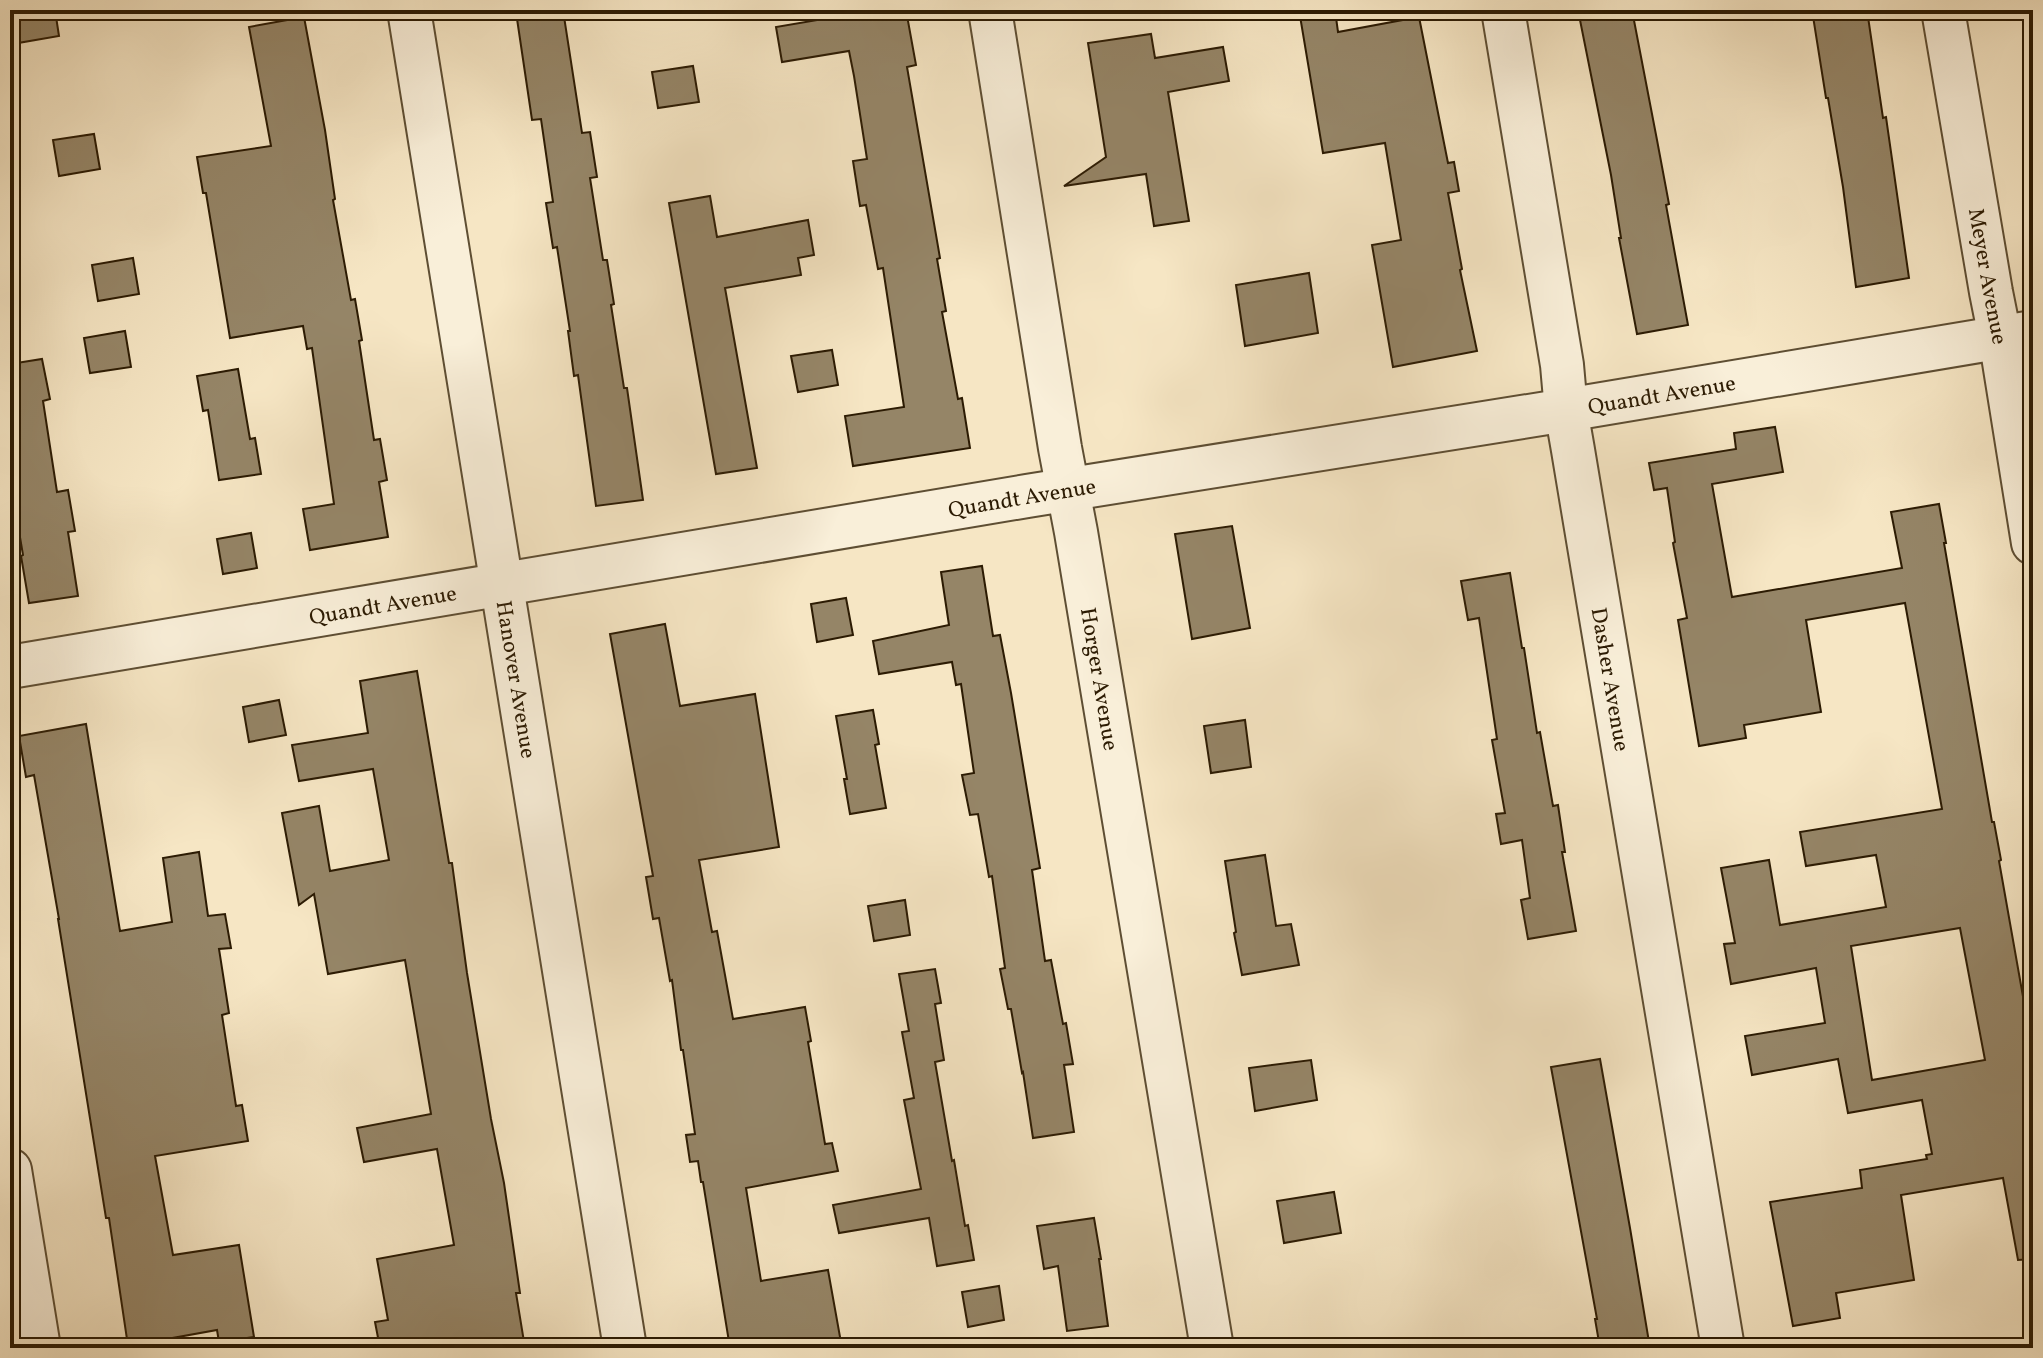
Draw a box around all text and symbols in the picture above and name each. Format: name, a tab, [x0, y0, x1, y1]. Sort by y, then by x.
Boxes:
street label: Meyer Avenue	[1959, 206, 2014, 347]
street label: Quandt Avenue	[1586, 369, 1738, 424]
street label: Quandt Avenue	[946, 472, 1098, 527]
street label: Quandt Avenue	[307, 579, 459, 634]
street label: Hanover Avenue	[487, 598, 543, 761]
street label: Horger Avenue	[1071, 605, 1125, 753]
street label: Dasher Avenue	[1582, 605, 1636, 754]

